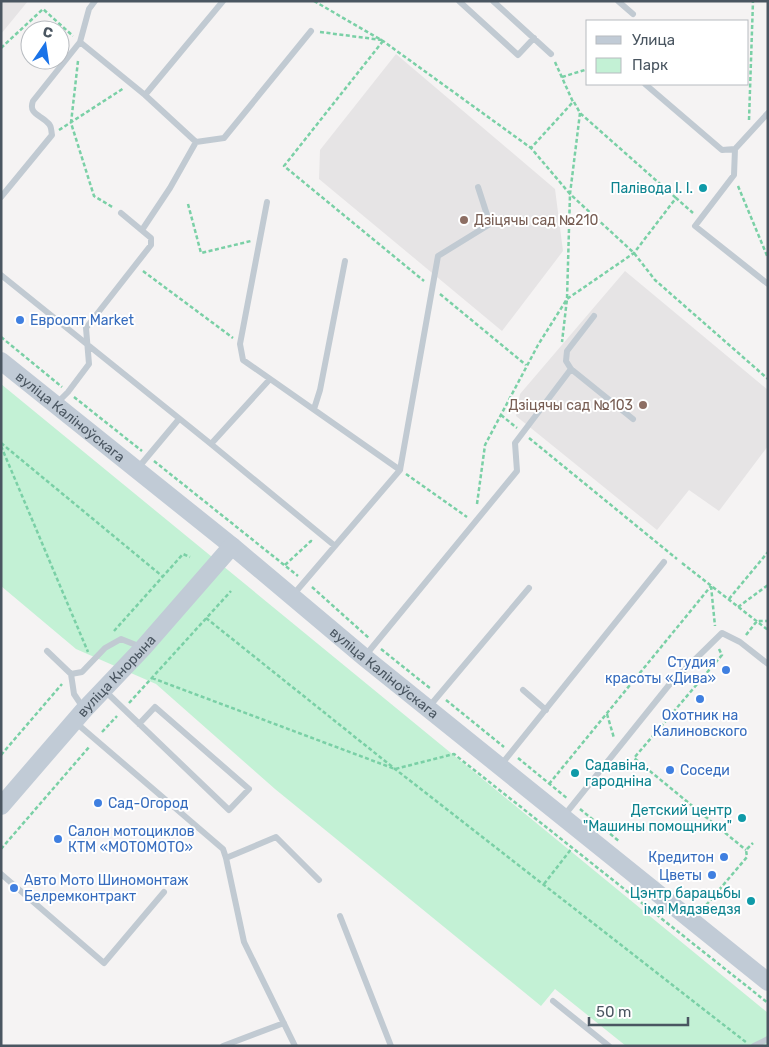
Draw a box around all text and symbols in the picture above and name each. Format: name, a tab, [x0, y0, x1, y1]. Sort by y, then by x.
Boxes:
north arrow	[20, 20, 70, 70]
legend	[586, 20, 749, 85]
text: С	[41, 23, 55, 42]
text: Улица	[632, 31, 675, 49]
text: Парк	[632, 56, 668, 74]
place label: Палівода І. І.	[610, 180, 693, 197]
marker: Палівода І. І.	[697, 182, 709, 194]
place label: Дзіцячы сад №210	[474, 212, 598, 229]
marker: Дзіцячы сад №210	[458, 214, 470, 226]
place label: Евроопт Market	[30, 312, 134, 329]
marker: Евроопт Market	[14, 314, 26, 326]
street label: вуліца Каліноўскага	[12, 368, 128, 466]
place label: Дзіцячы сад №103	[508, 397, 633, 414]
marker: Дзіцячы сад №103	[637, 399, 649, 411]
street label: вуліца Каліноўскага	[326, 624, 442, 722]
street label: вуліца Кнорына	[74, 632, 159, 721]
place label: Студия красоты «Дива»	[605, 654, 716, 687]
marker: Студия красоты «Дива»	[720, 664, 732, 676]
marker: Охотник на Калиновского	[694, 693, 706, 705]
place label: Охотник на Калиновского	[653, 707, 747, 740]
place label: Садавіна, гародніна	[585, 757, 652, 790]
place label: Соседи	[680, 762, 730, 779]
marker: Соседи	[664, 764, 676, 776]
marker: Садавіна, гародніна	[569, 767, 581, 779]
place label: Сад-Огород	[108, 795, 188, 812]
marker: Сад-Огород	[92, 797, 104, 809]
place label: Детский центр "Машины помощники"	[583, 802, 732, 835]
marker: Детский центр "Машины помощники"	[736, 812, 748, 824]
place label: Салон мотоциклов КТМ «МОТОМОТО»	[68, 823, 195, 856]
marker: Салон мотоциклов КТМ «МОТОМОТО»	[52, 833, 64, 845]
place label: Кредитон	[648, 849, 714, 866]
marker: Кредитон	[718, 851, 730, 863]
place label: Цветы	[659, 867, 702, 884]
marker: Цветы	[706, 869, 718, 881]
place label: Авто Мото Шиномонтаж Белремконтракт	[24, 872, 188, 905]
marker: Авто Мото Шиномонтаж Белремконтракт	[8, 882, 20, 894]
place label: Цэнтр барацьбы імя Мядзведзя	[630, 885, 741, 918]
marker: Цэнтр барацьбы імя Мядзведзя	[745, 895, 757, 907]
scale bar	[589, 994, 688, 1026]
text: 50 m	[596, 1003, 631, 1021]

